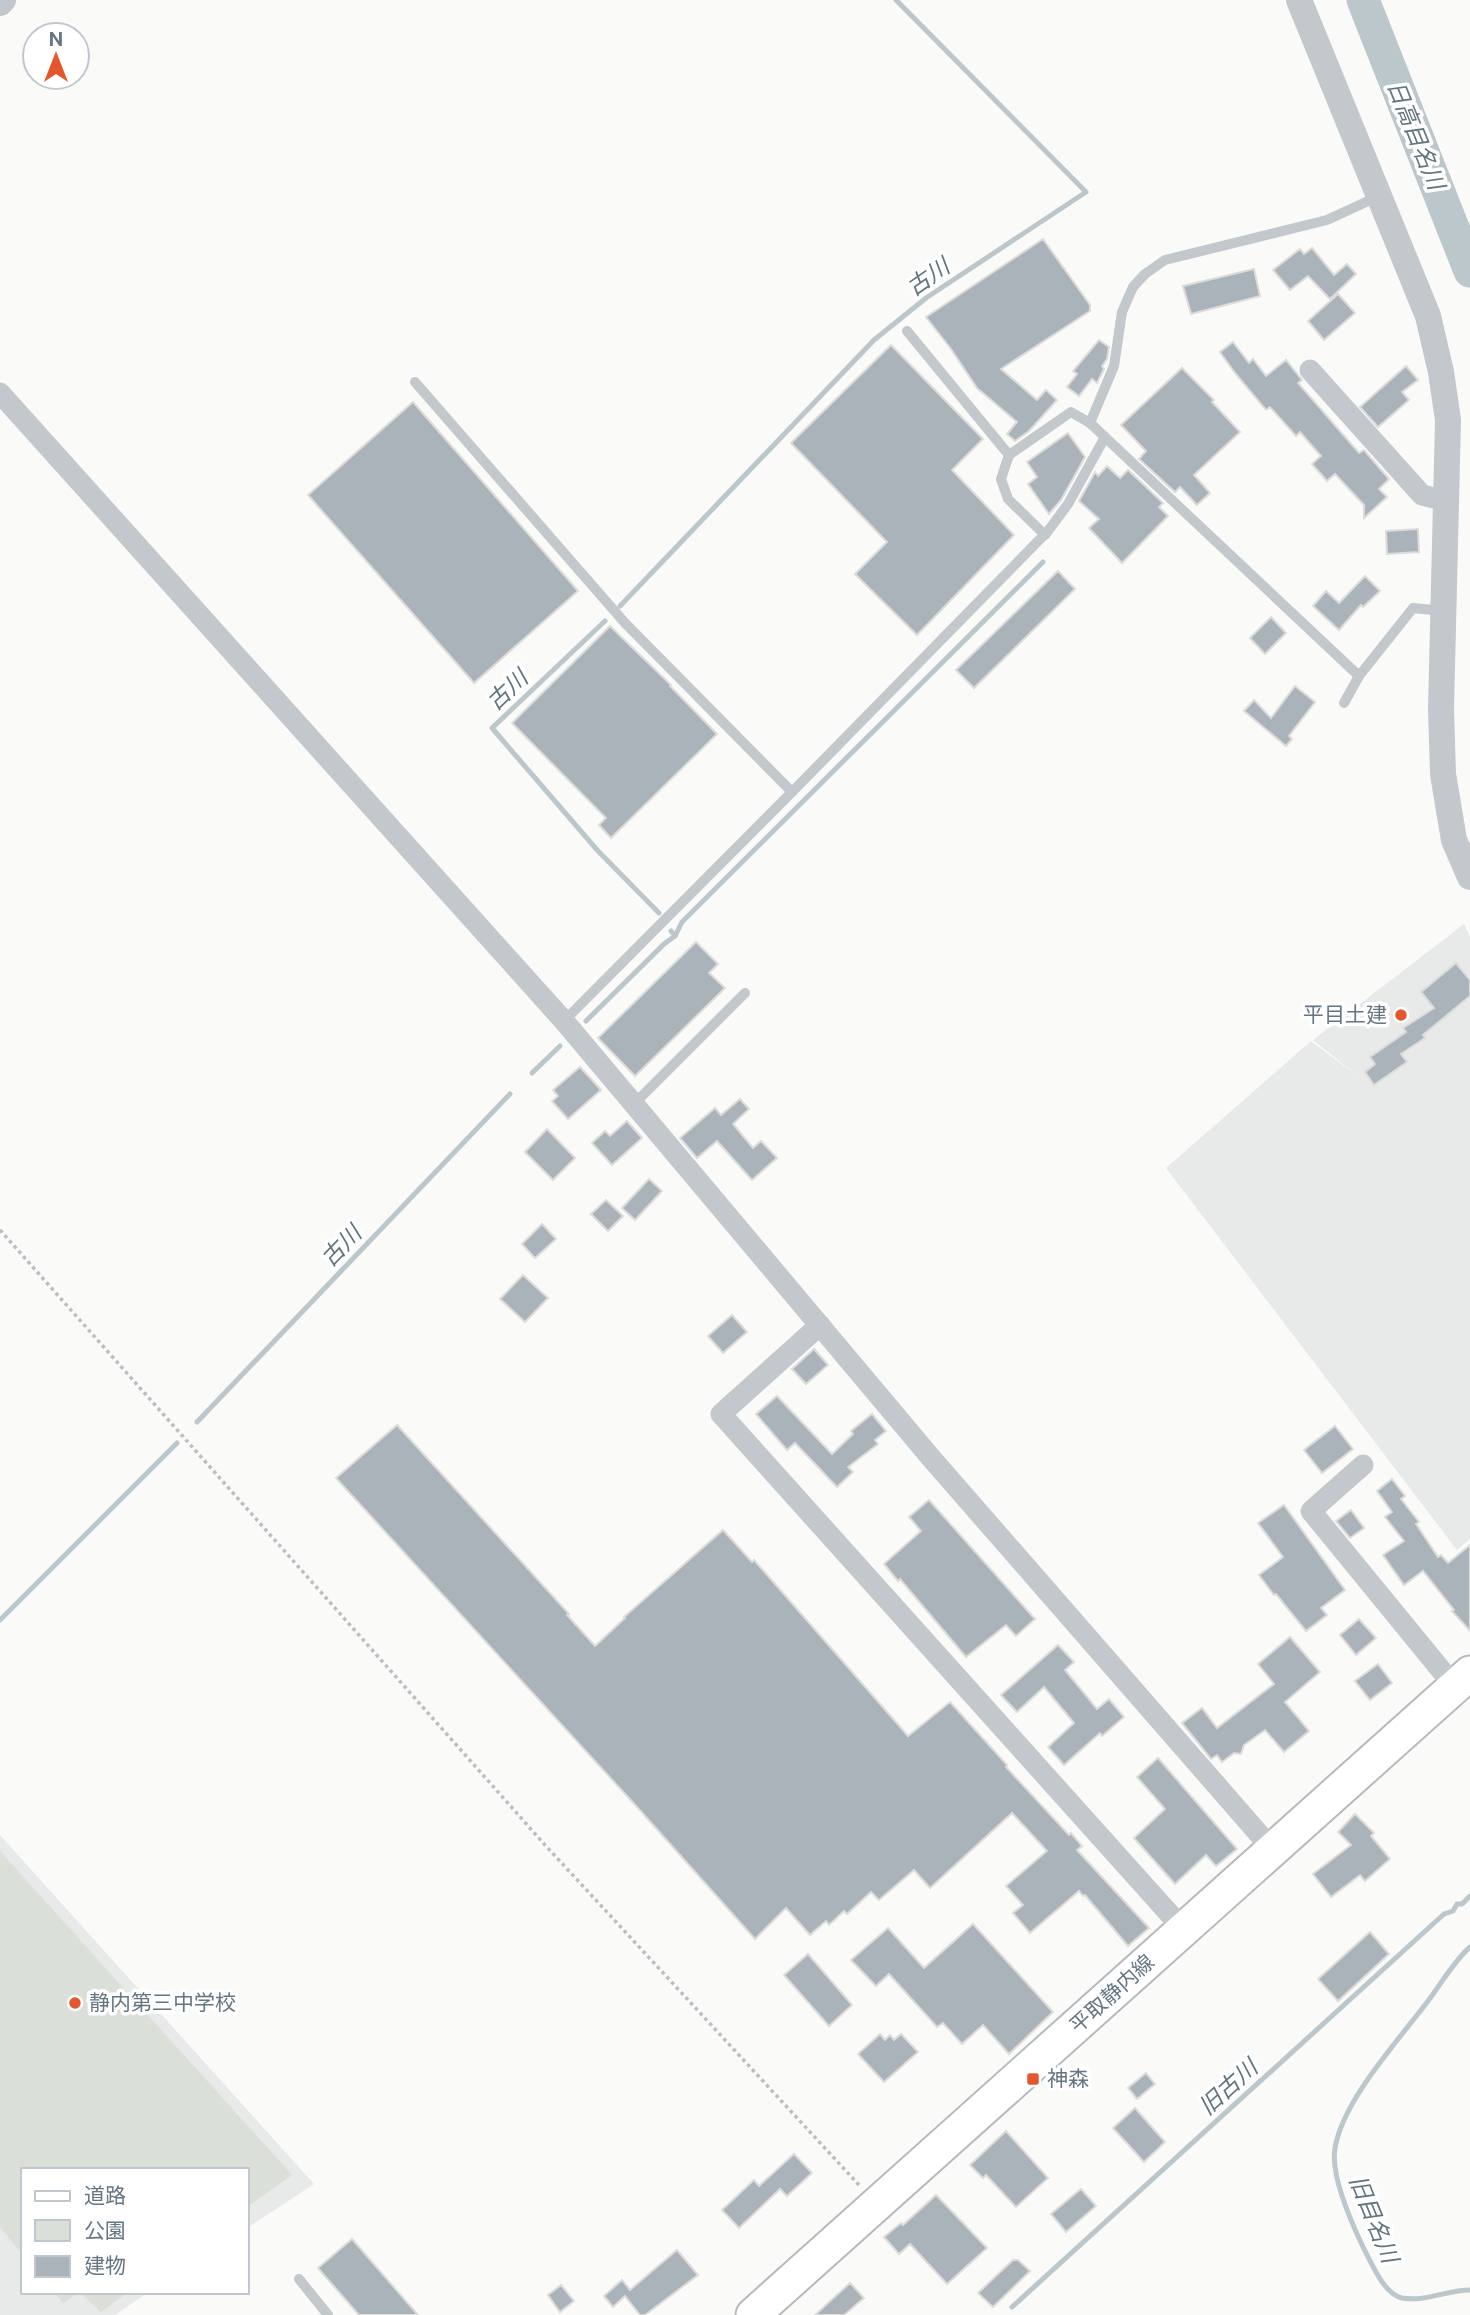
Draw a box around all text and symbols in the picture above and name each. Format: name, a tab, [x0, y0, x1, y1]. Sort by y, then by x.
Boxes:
north arrow	[21, 21, 91, 91]
text: N	[49, 28, 63, 50]
water label: 日高目名川	[1382, 76, 1452, 196]
water label: 古川	[901, 251, 957, 301]
water label: 古川	[481, 662, 535, 715]
place label: 平目土建	[1303, 1002, 1387, 1027]
marker: 平目土建	[1393, 1007, 1409, 1023]
water label: 古川	[315, 1218, 368, 1272]
street label: 平取静内線	[1064, 1949, 1159, 2038]
place label: 静内第三中学校	[89, 1990, 236, 2015]
marker: 静内第三中学校	[67, 1995, 83, 2011]
water label: 旧古川	[1193, 2052, 1265, 2120]
place label: 神森	[1047, 2066, 1089, 2091]
marker: 神森	[1025, 2071, 1041, 2087]
legend	[21, 2168, 248, 2294]
water label: 旧目名川	[1345, 2171, 1405, 2269]
text: 道路	[84, 2183, 126, 2208]
text: 公園	[84, 2218, 126, 2243]
text: 建物	[84, 2253, 126, 2278]

